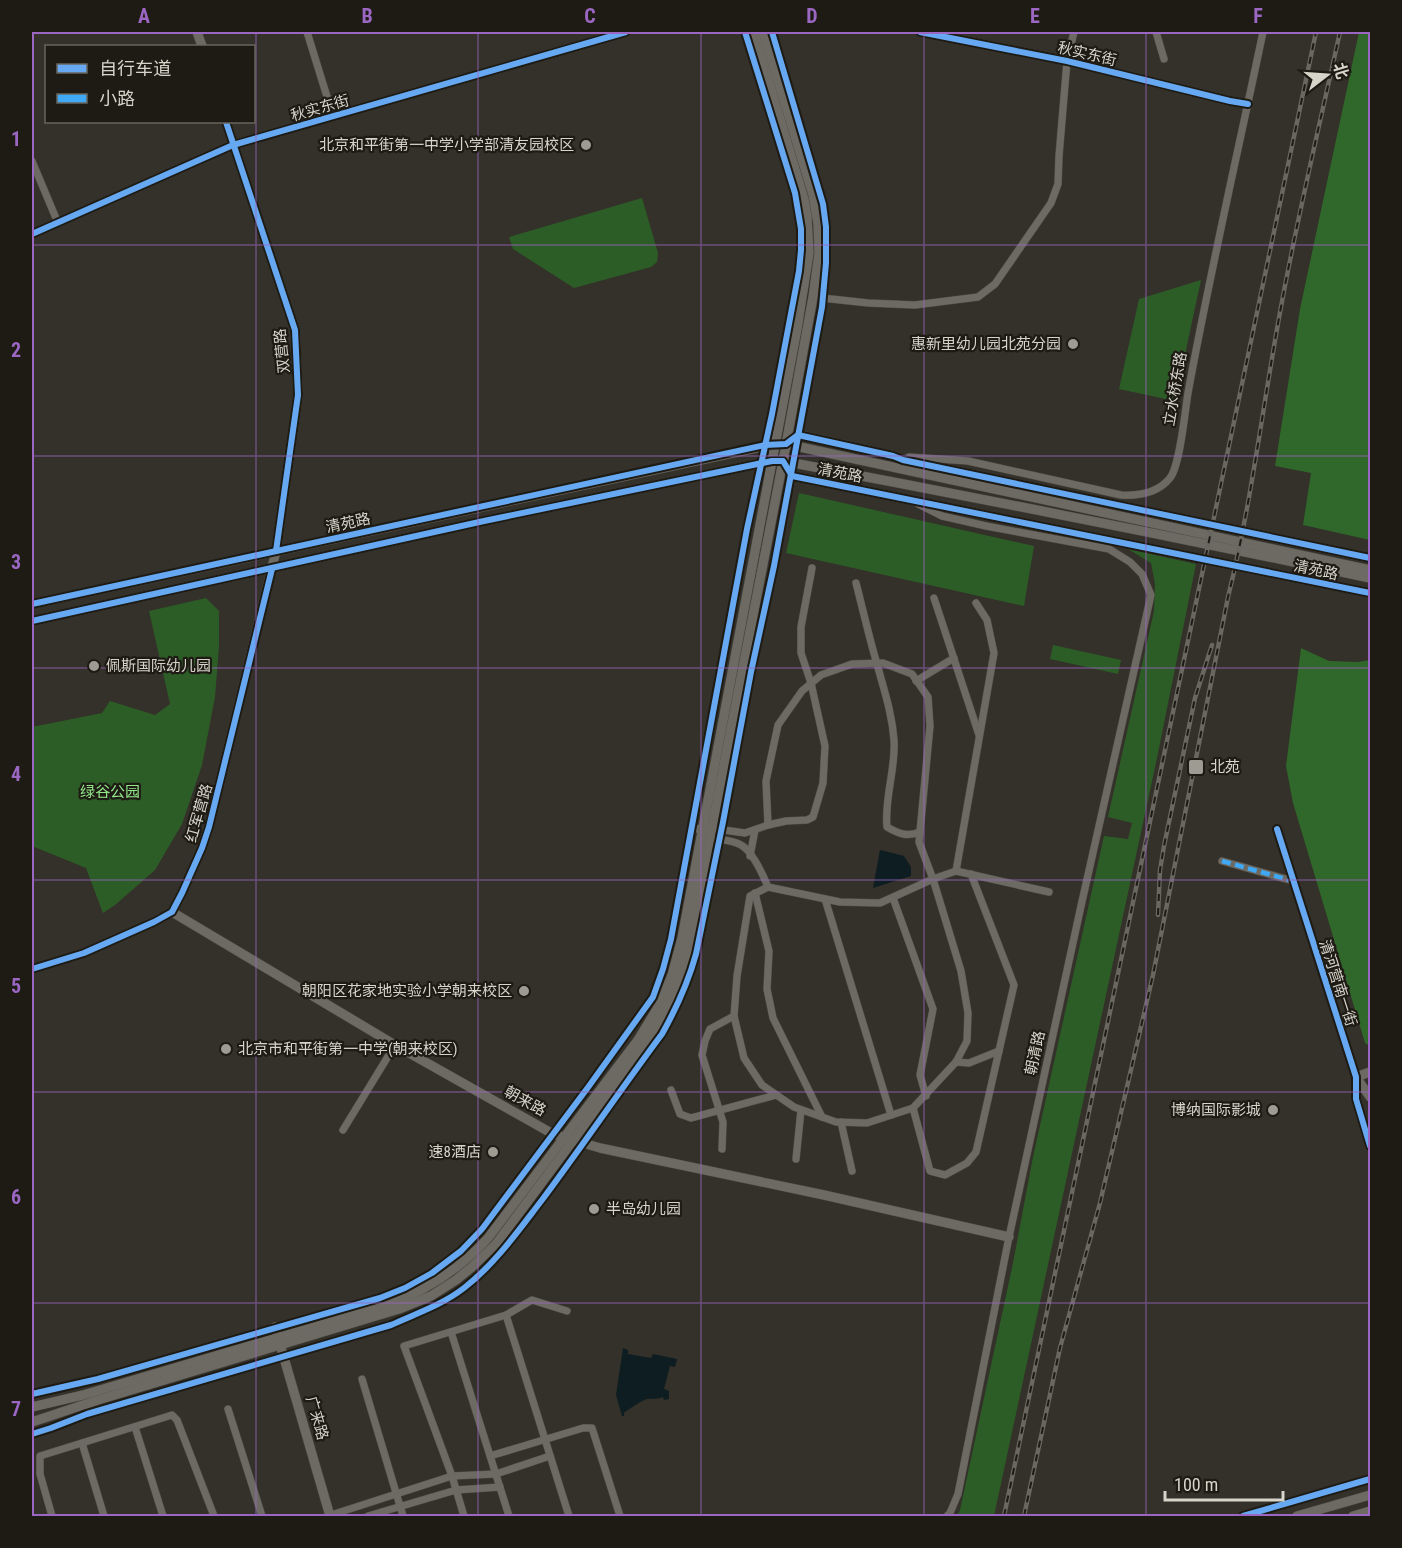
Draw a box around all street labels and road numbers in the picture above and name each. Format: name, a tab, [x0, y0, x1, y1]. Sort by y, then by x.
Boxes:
street label: 秋实东街	[1056, 38, 1118, 70]
street label: 秋实东街	[289, 91, 351, 125]
street label: 双营路	[271, 328, 293, 374]
street label: 立水桥东路	[1160, 350, 1190, 428]
street label: 清苑路	[816, 460, 864, 486]
street label: 清苑路	[324, 510, 372, 536]
street label: 清苑路	[1292, 557, 1340, 583]
street label: 红军营路	[182, 782, 216, 844]
street label: 清河营南一街	[1316, 937, 1360, 1029]
street label: 朝清路	[1022, 1029, 1048, 1077]
street label: 朝来路	[501, 1082, 549, 1120]
street label: 广来路	[302, 1394, 332, 1442]

